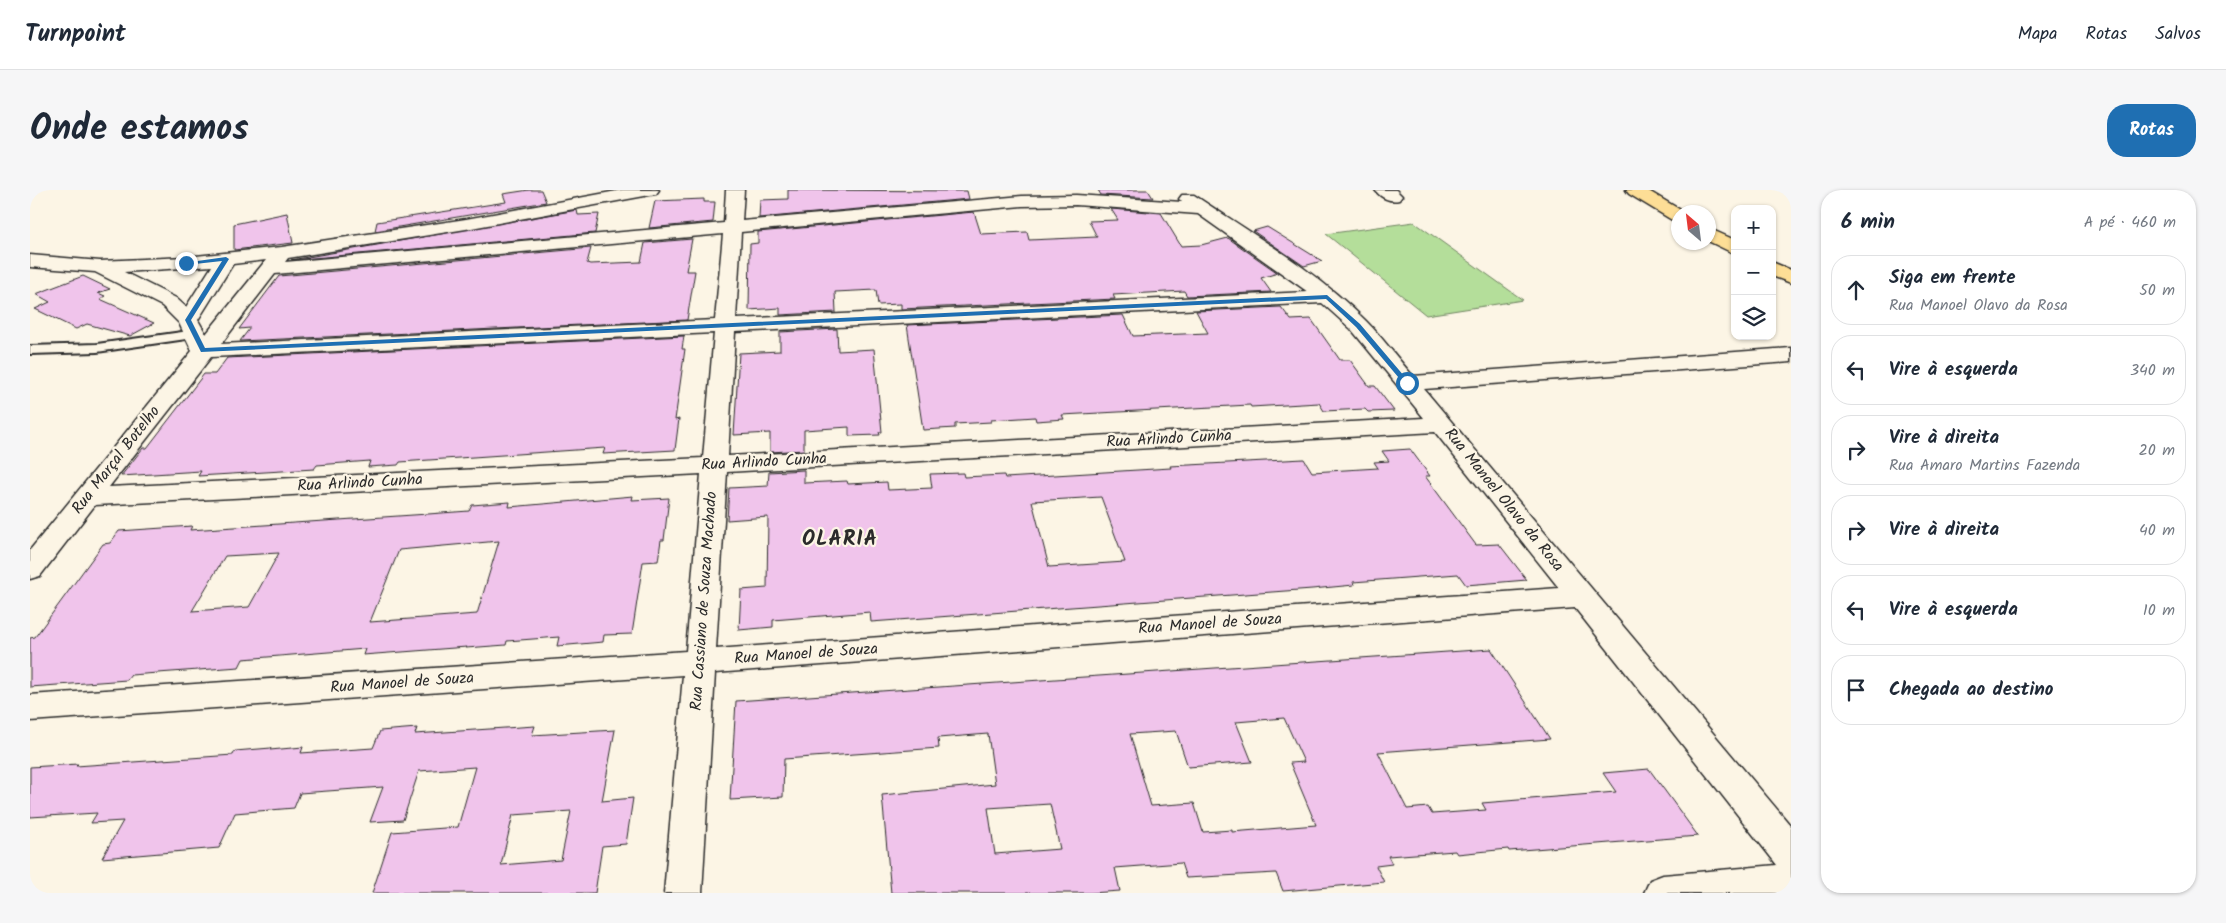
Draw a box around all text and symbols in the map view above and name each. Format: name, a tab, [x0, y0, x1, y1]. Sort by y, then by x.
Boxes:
text: Turnpoint	[25, 15, 126, 54]
text: Mapa	[2018, 20, 2057, 49]
text: Rotas	[2085, 20, 2127, 49]
text: Salvos	[2155, 20, 2201, 49]
text: Onde estamos	[30, 102, 249, 158]
button: Rotas	[2107, 104, 2196, 157]
north arrow	[1671, 205, 1716, 250]
map controls	[1731, 205, 1776, 340]
button: +	[1731, 205, 1776, 250]
text: 6 min	[1841, 206, 1895, 239]
text: A pé · 460 m	[2084, 210, 2176, 235]
button: −	[1731, 250, 1776, 295]
route end	[175, 252, 198, 275]
text: Siga em frente	[1889, 263, 2016, 293]
icon: ahead	[1842, 276, 1870, 304]
text: 50 m	[2139, 278, 2175, 303]
text: Rua Manoel Olavo da Rosa	[1889, 293, 2068, 318]
button: layers	[1731, 295, 1776, 340]
text: Vire à esquerda	[1889, 355, 2018, 385]
icon: left	[1842, 356, 1870, 384]
text: 340 m	[2130, 358, 2175, 383]
route start	[1396, 372, 1419, 395]
street label: Rua Marçal Botelho	[66, 400, 166, 520]
street label: Rua Arlindo Cunha	[1106, 423, 1232, 455]
street label: Rua Manoel Olavo da Rosa	[1438, 423, 1570, 577]
text: Vire à direita	[1889, 423, 1999, 453]
icon: right	[1842, 436, 1870, 464]
text: 20 m	[2139, 438, 2175, 463]
street label: Rua Arlindo Cunha	[701, 446, 827, 478]
text: Rua Amaro Martins Fazenda	[1889, 453, 2080, 478]
street label: Rua Arlindo Cunha	[297, 467, 423, 499]
street label: Rua Cassiano de Souza Machado	[684, 491, 724, 711]
text: Vire à direita	[1889, 515, 1999, 545]
icon: right	[1842, 516, 1870, 544]
text: 40 m	[2139, 518, 2175, 543]
district label: OLARIA	[802, 523, 878, 556]
text: Vire à esquerda	[1889, 595, 2018, 625]
icon: left	[1842, 596, 1870, 624]
text: 10 m	[2143, 598, 2175, 623]
street label: Rua Manoel de Souza	[1137, 607, 1283, 641]
street label: Rua Manoel de Souza	[733, 637, 879, 671]
street label: Rua Manoel de Souza	[329, 666, 475, 700]
text: Chegada ao destino	[1889, 675, 2054, 705]
icon: arrive	[1842, 676, 1870, 704]

